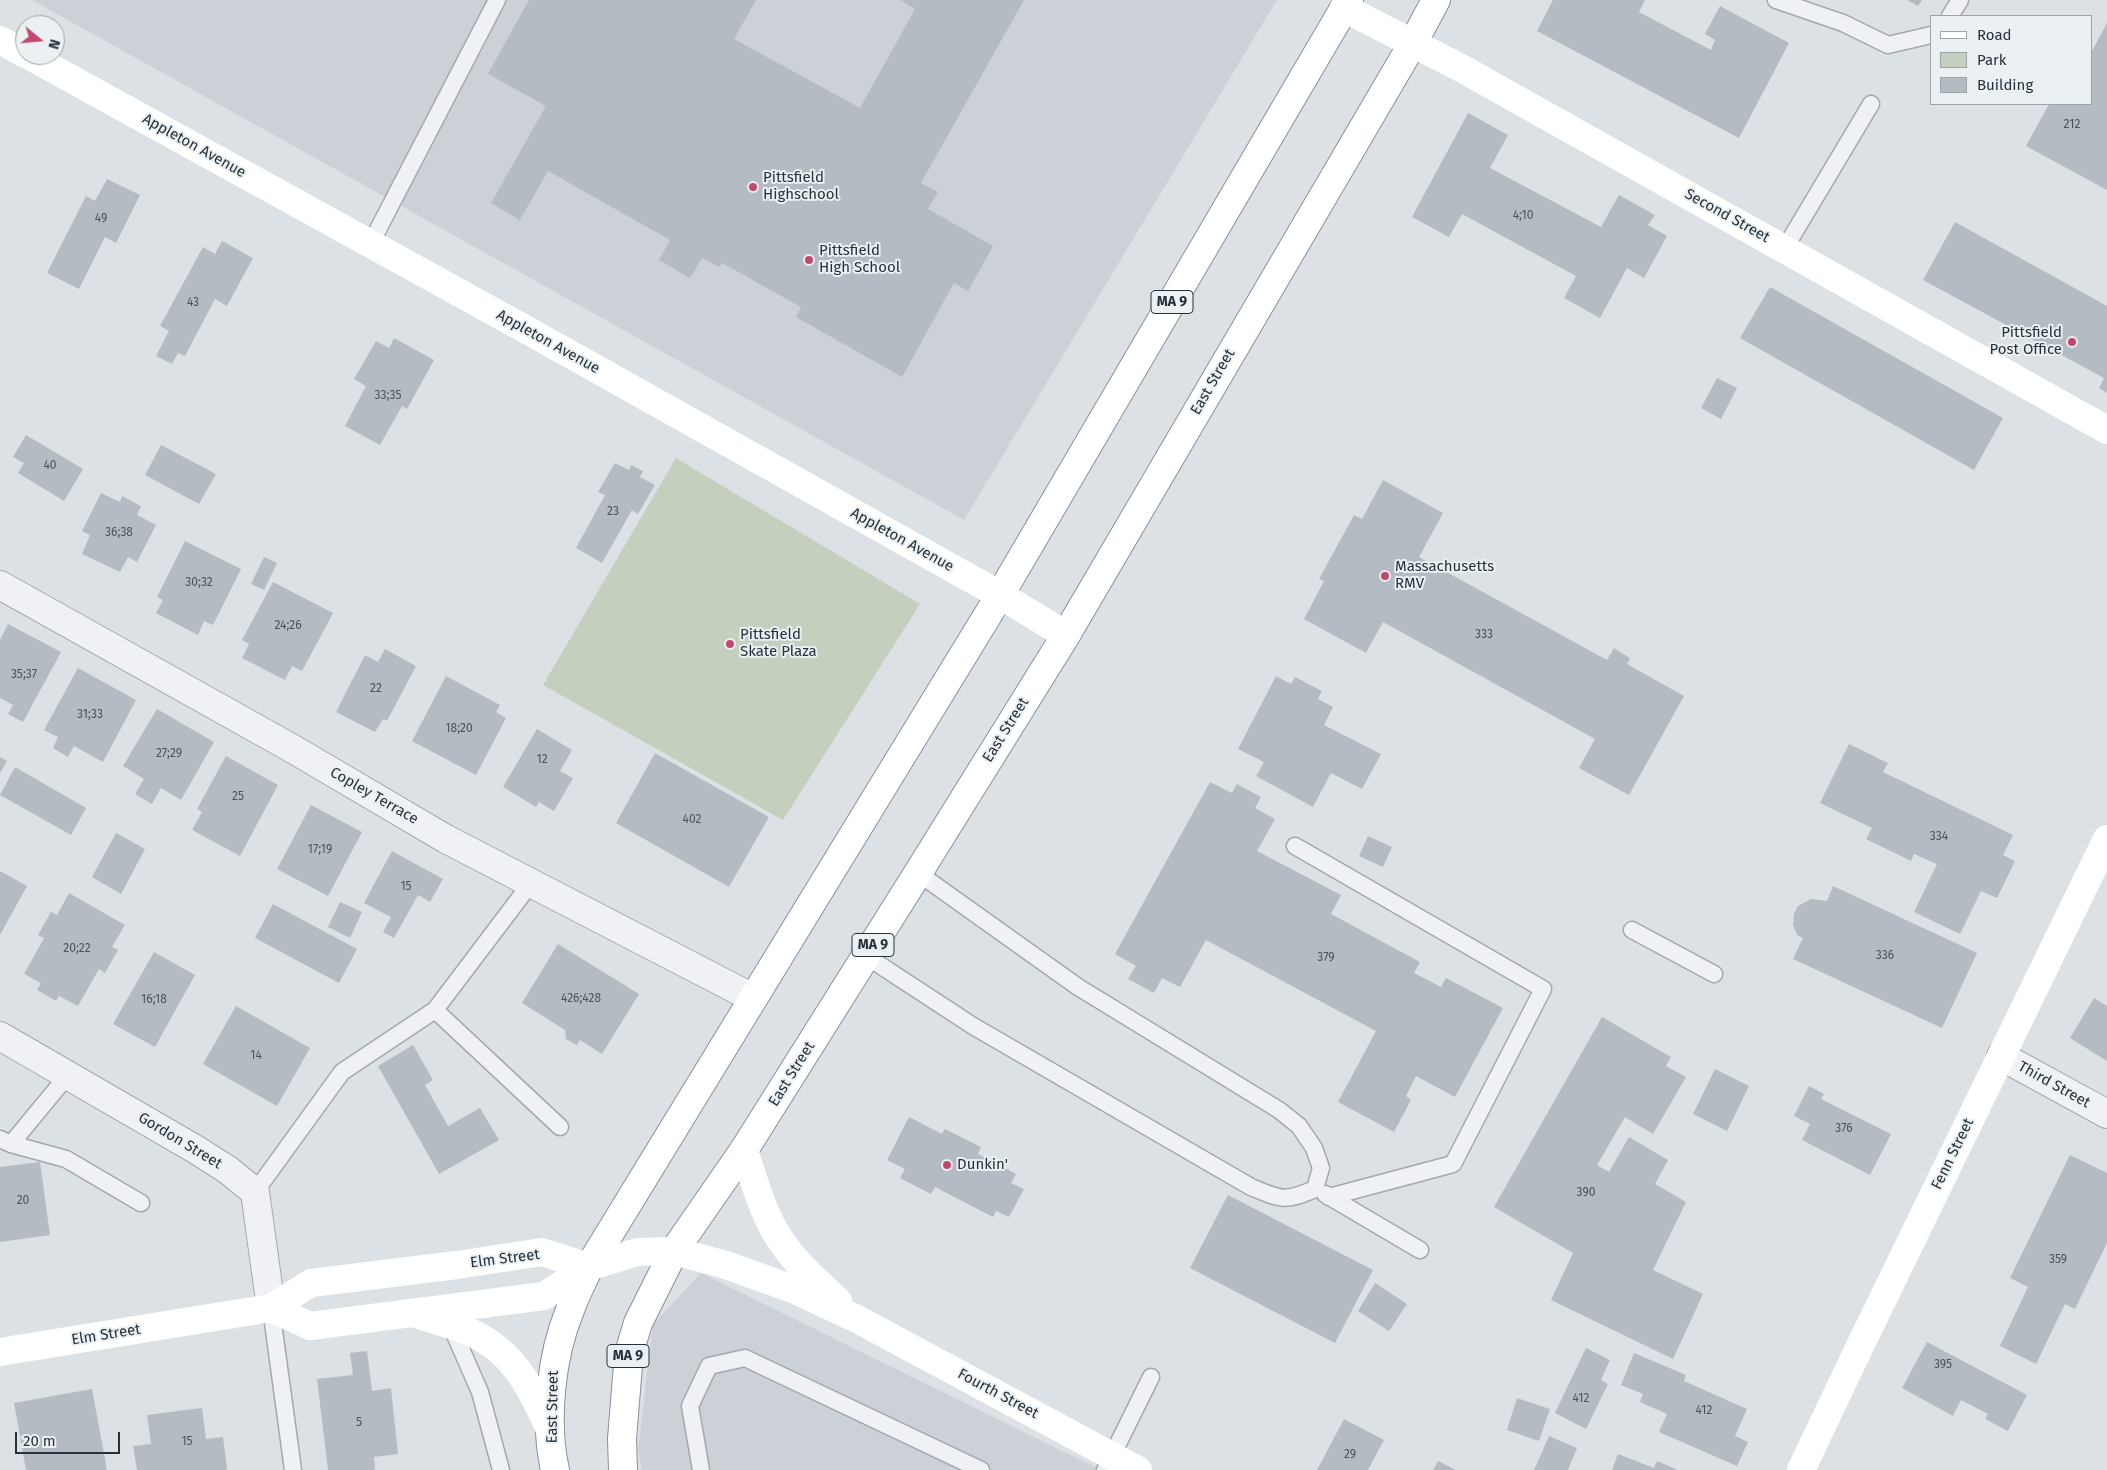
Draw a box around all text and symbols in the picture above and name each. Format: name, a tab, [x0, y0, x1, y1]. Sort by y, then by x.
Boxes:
north arrow	[15, 15, 65, 65]
legend	[1930, 15, 2092, 105]
text: Road	[1977, 26, 2012, 44]
text: N	[44, 37, 63, 51]
text: Park	[1977, 51, 2007, 69]
text: Building	[1977, 76, 2033, 94]
street label: Appleton Avenue	[139, 110, 249, 182]
house number: 212	[2064, 118, 2080, 132]
place label: Pittsfield Highschool	[763, 169, 839, 204]
marker: Pittsfield Highschool	[747, 181, 759, 193]
street label: Second Street	[1681, 185, 1773, 247]
house number: 4;10	[1513, 209, 1533, 223]
house number: 49	[95, 212, 107, 226]
place label: Pittsfield High School	[819, 242, 900, 277]
marker: Pittsfield High School	[803, 254, 815, 266]
road number: MA 9	[1151, 290, 1193, 314]
house number: 43	[187, 296, 199, 310]
street label: Appleton Avenue	[493, 306, 603, 378]
place label: Pittsfield Post Office	[1990, 324, 2062, 359]
marker: Pittsfield Post Office	[2066, 336, 2078, 348]
street label: East Street	[1187, 346, 1239, 418]
house number: 33;35	[375, 389, 401, 403]
house number: 40	[43, 459, 57, 473]
street label: Appleton Avenue	[847, 504, 957, 576]
house number: 23	[607, 505, 619, 519]
house number: 36;38	[105, 526, 133, 540]
place label: Massachusetts RMV	[1395, 558, 1494, 593]
marker: Massachusetts RMV	[1379, 570, 1391, 582]
house number: 30;32	[185, 576, 213, 590]
house number: 24;26	[274, 619, 302, 633]
place label: Pittsfield Skate Plaza	[740, 626, 817, 661]
house number: 333	[1475, 628, 1493, 642]
marker: Pittsfield Skate Plaza	[724, 638, 736, 650]
house number: 35;37	[11, 668, 37, 682]
house number: 22	[370, 682, 382, 696]
street label: East Street	[979, 694, 1033, 766]
house number: 31;33	[77, 708, 103, 722]
house number: 18;20	[445, 722, 473, 736]
house number: 27;29	[156, 747, 182, 761]
house number: 12	[536, 753, 548, 767]
street label: Copley Terrace	[327, 763, 421, 829]
house number: 25	[232, 790, 244, 804]
house number: 402	[683, 813, 701, 827]
house number: 334	[1930, 830, 1948, 844]
house number: 17;19	[308, 843, 332, 857]
house number: 15	[400, 880, 412, 894]
road number: MA 9	[852, 934, 894, 956]
house number: 20;22	[63, 942, 91, 956]
house number: 336	[1876, 949, 1894, 963]
house number: 379	[1317, 951, 1335, 965]
house number: 426;428	[561, 992, 601, 1006]
house number: 16;18	[141, 993, 167, 1007]
street label: East Street	[765, 1038, 819, 1110]
house number: 14	[250, 1049, 262, 1063]
street label: Third Street	[2015, 1058, 2093, 1112]
street label: Gordon Street	[135, 1109, 225, 1173]
street label: Fenn Street	[1928, 1115, 1978, 1193]
house number: 376	[1835, 1122, 1853, 1136]
place label: Dunkin'	[957, 1156, 1008, 1174]
marker: Dunkin'	[941, 1159, 953, 1171]
house number: 390	[1577, 1186, 1595, 1200]
house number: 20	[17, 1194, 29, 1208]
street label: Elm Street	[469, 1246, 541, 1272]
house number: 359	[2049, 1253, 2067, 1267]
street label: Elm Street	[70, 1321, 142, 1349]
road number: MA 9	[607, 1344, 649, 1368]
house number: 395	[1934, 1358, 1952, 1372]
street label: Fourth Street	[954, 1365, 1042, 1423]
street label: East Street	[543, 1370, 563, 1444]
house number: 412	[1573, 1392, 1589, 1406]
house number: 412	[1696, 1404, 1712, 1418]
house number: 5	[356, 1416, 362, 1430]
scale bar	[18, 1422, 122, 1454]
text: 20 m	[23, 1432, 56, 1450]
house number: 15	[181, 1435, 193, 1449]
house number: 29	[1344, 1448, 1356, 1462]

